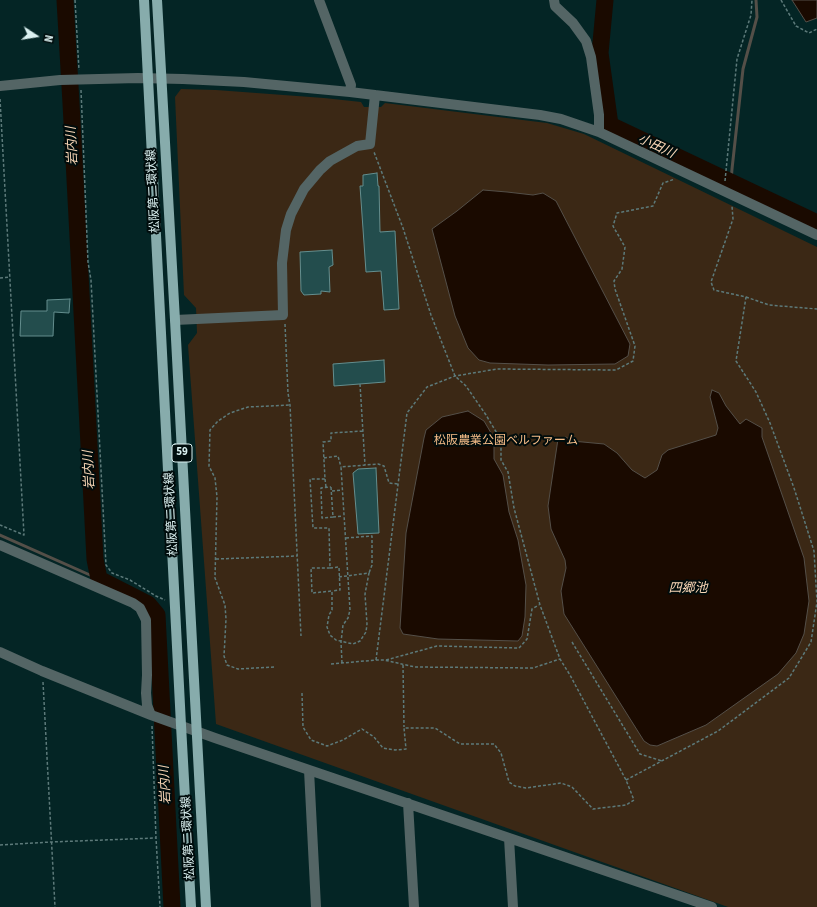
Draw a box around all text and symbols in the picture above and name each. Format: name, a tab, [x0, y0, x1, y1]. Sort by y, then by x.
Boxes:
north arrow	[16, 16, 56, 56]
text: N	[40, 33, 56, 44]
water label: 岩内川	[64, 126, 82, 166]
water label: 小田川	[635, 132, 677, 162]
street label: 松阪第二環状線	[145, 149, 163, 233]
park label: 松阪農業公園ベルファーム	[434, 434, 578, 448]
road number: 59	[172, 444, 192, 462]
water label: 岩内川	[81, 450, 99, 490]
street label: 松阪第二環状線	[163, 472, 181, 556]
water label: 四郷池	[669, 581, 707, 597]
water label: 岩内川	[157, 765, 175, 805]
street label: 松阪第二環状線	[180, 796, 198, 880]

